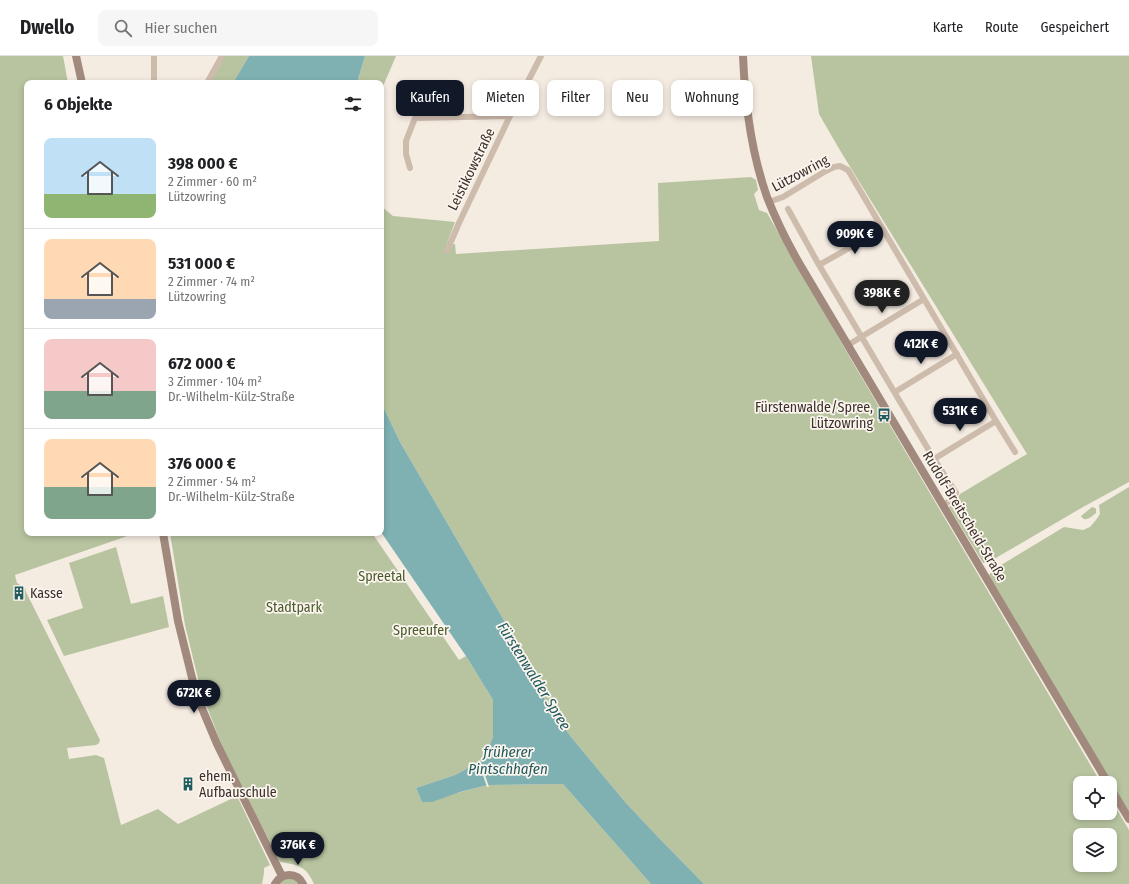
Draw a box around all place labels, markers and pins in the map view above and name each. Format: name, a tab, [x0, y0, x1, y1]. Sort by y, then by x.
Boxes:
pin: 909K €	[822, 221, 888, 255]
pin: 398K €	[849, 280, 915, 314]
pin: 412K €	[888, 331, 954, 365]
pin: 531K €	[927, 398, 993, 432]
place label: Fürstenwalde/Spree, Lützowring	[755, 399, 873, 432]
bus stop icon: Fürstenwalde/Spree, Lützowring	[876, 407, 892, 423]
building icon: Kasse	[11, 585, 27, 601]
place label: Kasse	[30, 585, 63, 602]
pin: 672K €	[161, 680, 227, 714]
place label: ehem. Aufbauschule	[199, 768, 277, 801]
building icon: ehem. Aufbauschule	[180, 776, 196, 792]
pin: 376K €	[265, 832, 331, 866]

